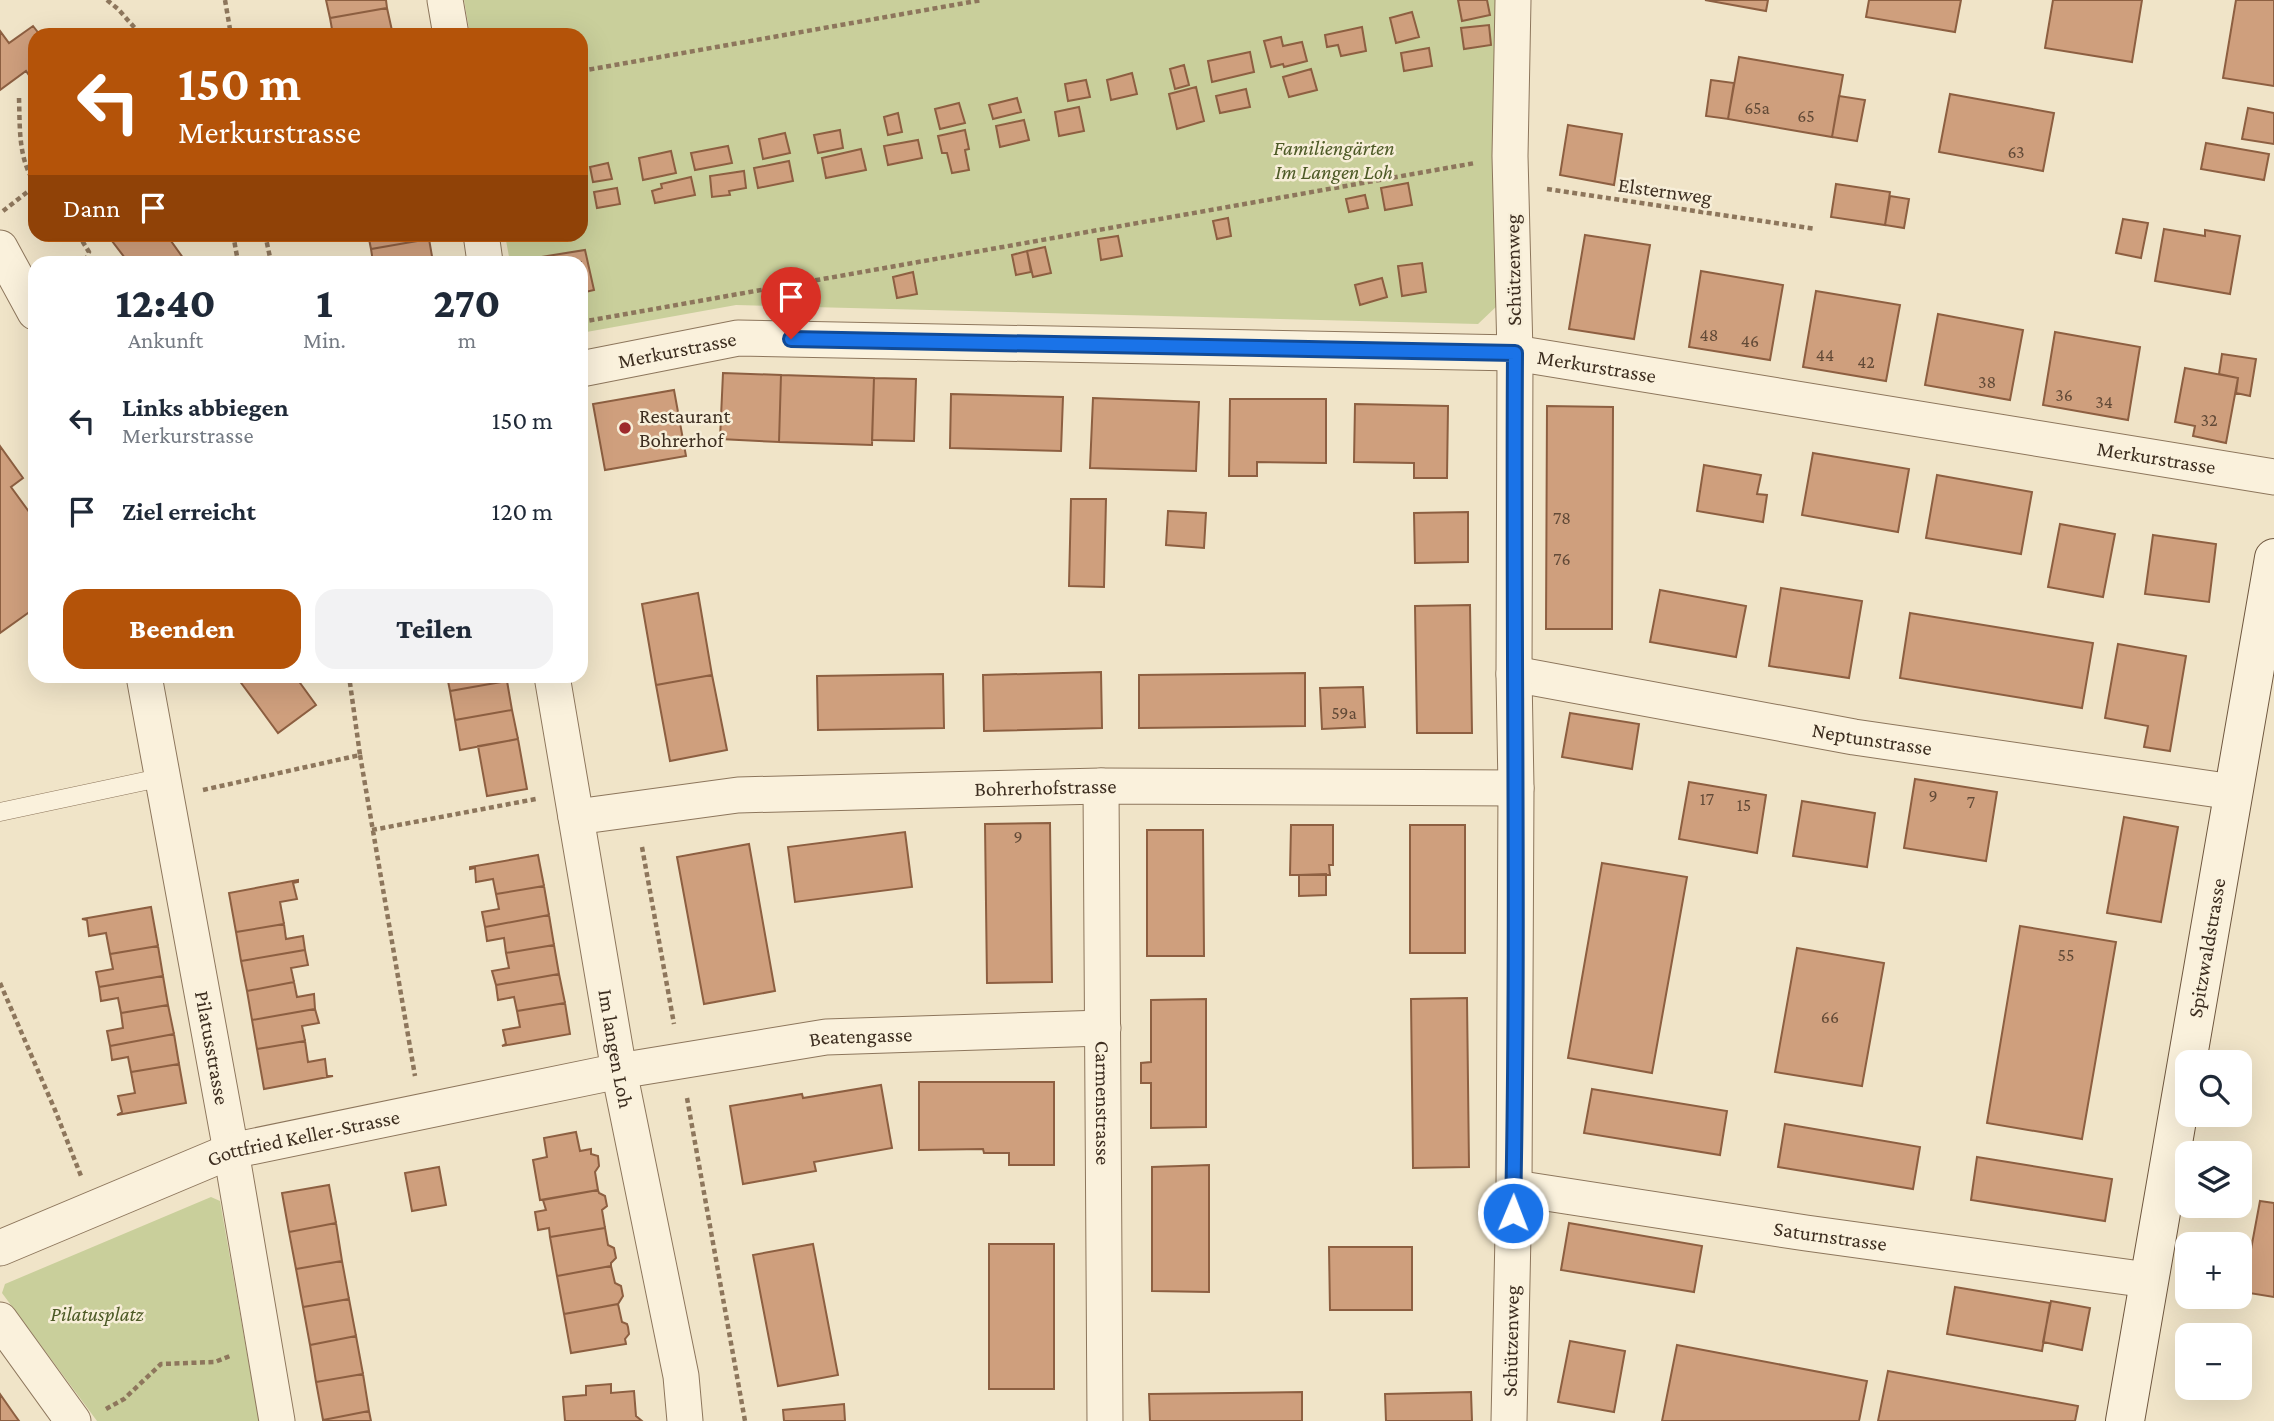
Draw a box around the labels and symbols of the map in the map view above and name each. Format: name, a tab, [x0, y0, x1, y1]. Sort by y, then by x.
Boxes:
house number: 65a	[1744, 98, 1770, 118]
house number: 65	[1797, 106, 1815, 126]
park label: Familiengärten Im Langen Loh	[1273, 136, 1395, 184]
house number: 63	[2007, 142, 2025, 162]
street label: Elsternweg	[1617, 173, 1713, 209]
street label: Schützenweg	[1500, 214, 1526, 326]
pin	[761, 267, 821, 339]
house number: 48	[1700, 325, 1718, 345]
street label: Merkurstrasse	[616, 327, 738, 373]
house number: 46	[1741, 331, 1759, 351]
street label: Merkurstrasse	[1536, 345, 1658, 388]
house number: 44	[1816, 345, 1834, 365]
house number: 42	[1857, 352, 1875, 372]
house number: 38	[1978, 372, 1996, 392]
house number: 36	[2055, 385, 2073, 405]
house number: 34	[2095, 392, 2113, 412]
place label: Restaurant Bohrerhof	[639, 404, 732, 452]
house number: 32	[2200, 410, 2218, 430]
marker: Restaurant Bohrerhof	[617, 420, 633, 436]
street label: Merkurstrasse	[2095, 436, 2218, 479]
house number: 78	[1553, 508, 1571, 528]
house number: 76	[1553, 549, 1571, 569]
house number: 59a	[1331, 703, 1357, 723]
street label: Neptunstrasse	[1810, 717, 1934, 760]
street label: Bohrerhofstrasse	[974, 774, 1117, 801]
house number: 9	[1928, 786, 1938, 806]
house number: 17	[1700, 789, 1714, 809]
house number: 7	[1967, 792, 1975, 812]
house number: 15	[1737, 795, 1751, 815]
house number: 9	[1013, 827, 1023, 847]
street label: Spitzwaldstrasse	[2183, 876, 2231, 1020]
house number: 55	[2058, 945, 2074, 965]
street label: Im langen Loh	[593, 987, 638, 1110]
street label: Pilatusstrasse	[190, 989, 234, 1107]
house number: 66	[1821, 1007, 1839, 1027]
street label: Beatengasse	[807, 1022, 913, 1052]
street label: Carmenstrasse	[1091, 1041, 1115, 1165]
street label: Gottfried Keller-Strasse	[203, 1105, 402, 1172]
position arrow	[1476, 1176, 1550, 1250]
street label: Saturnstrasse	[1772, 1216, 1888, 1256]
street label: Schützenweg	[1498, 1285, 1524, 1397]
park label: Pilatusplatz	[50, 1302, 145, 1326]

